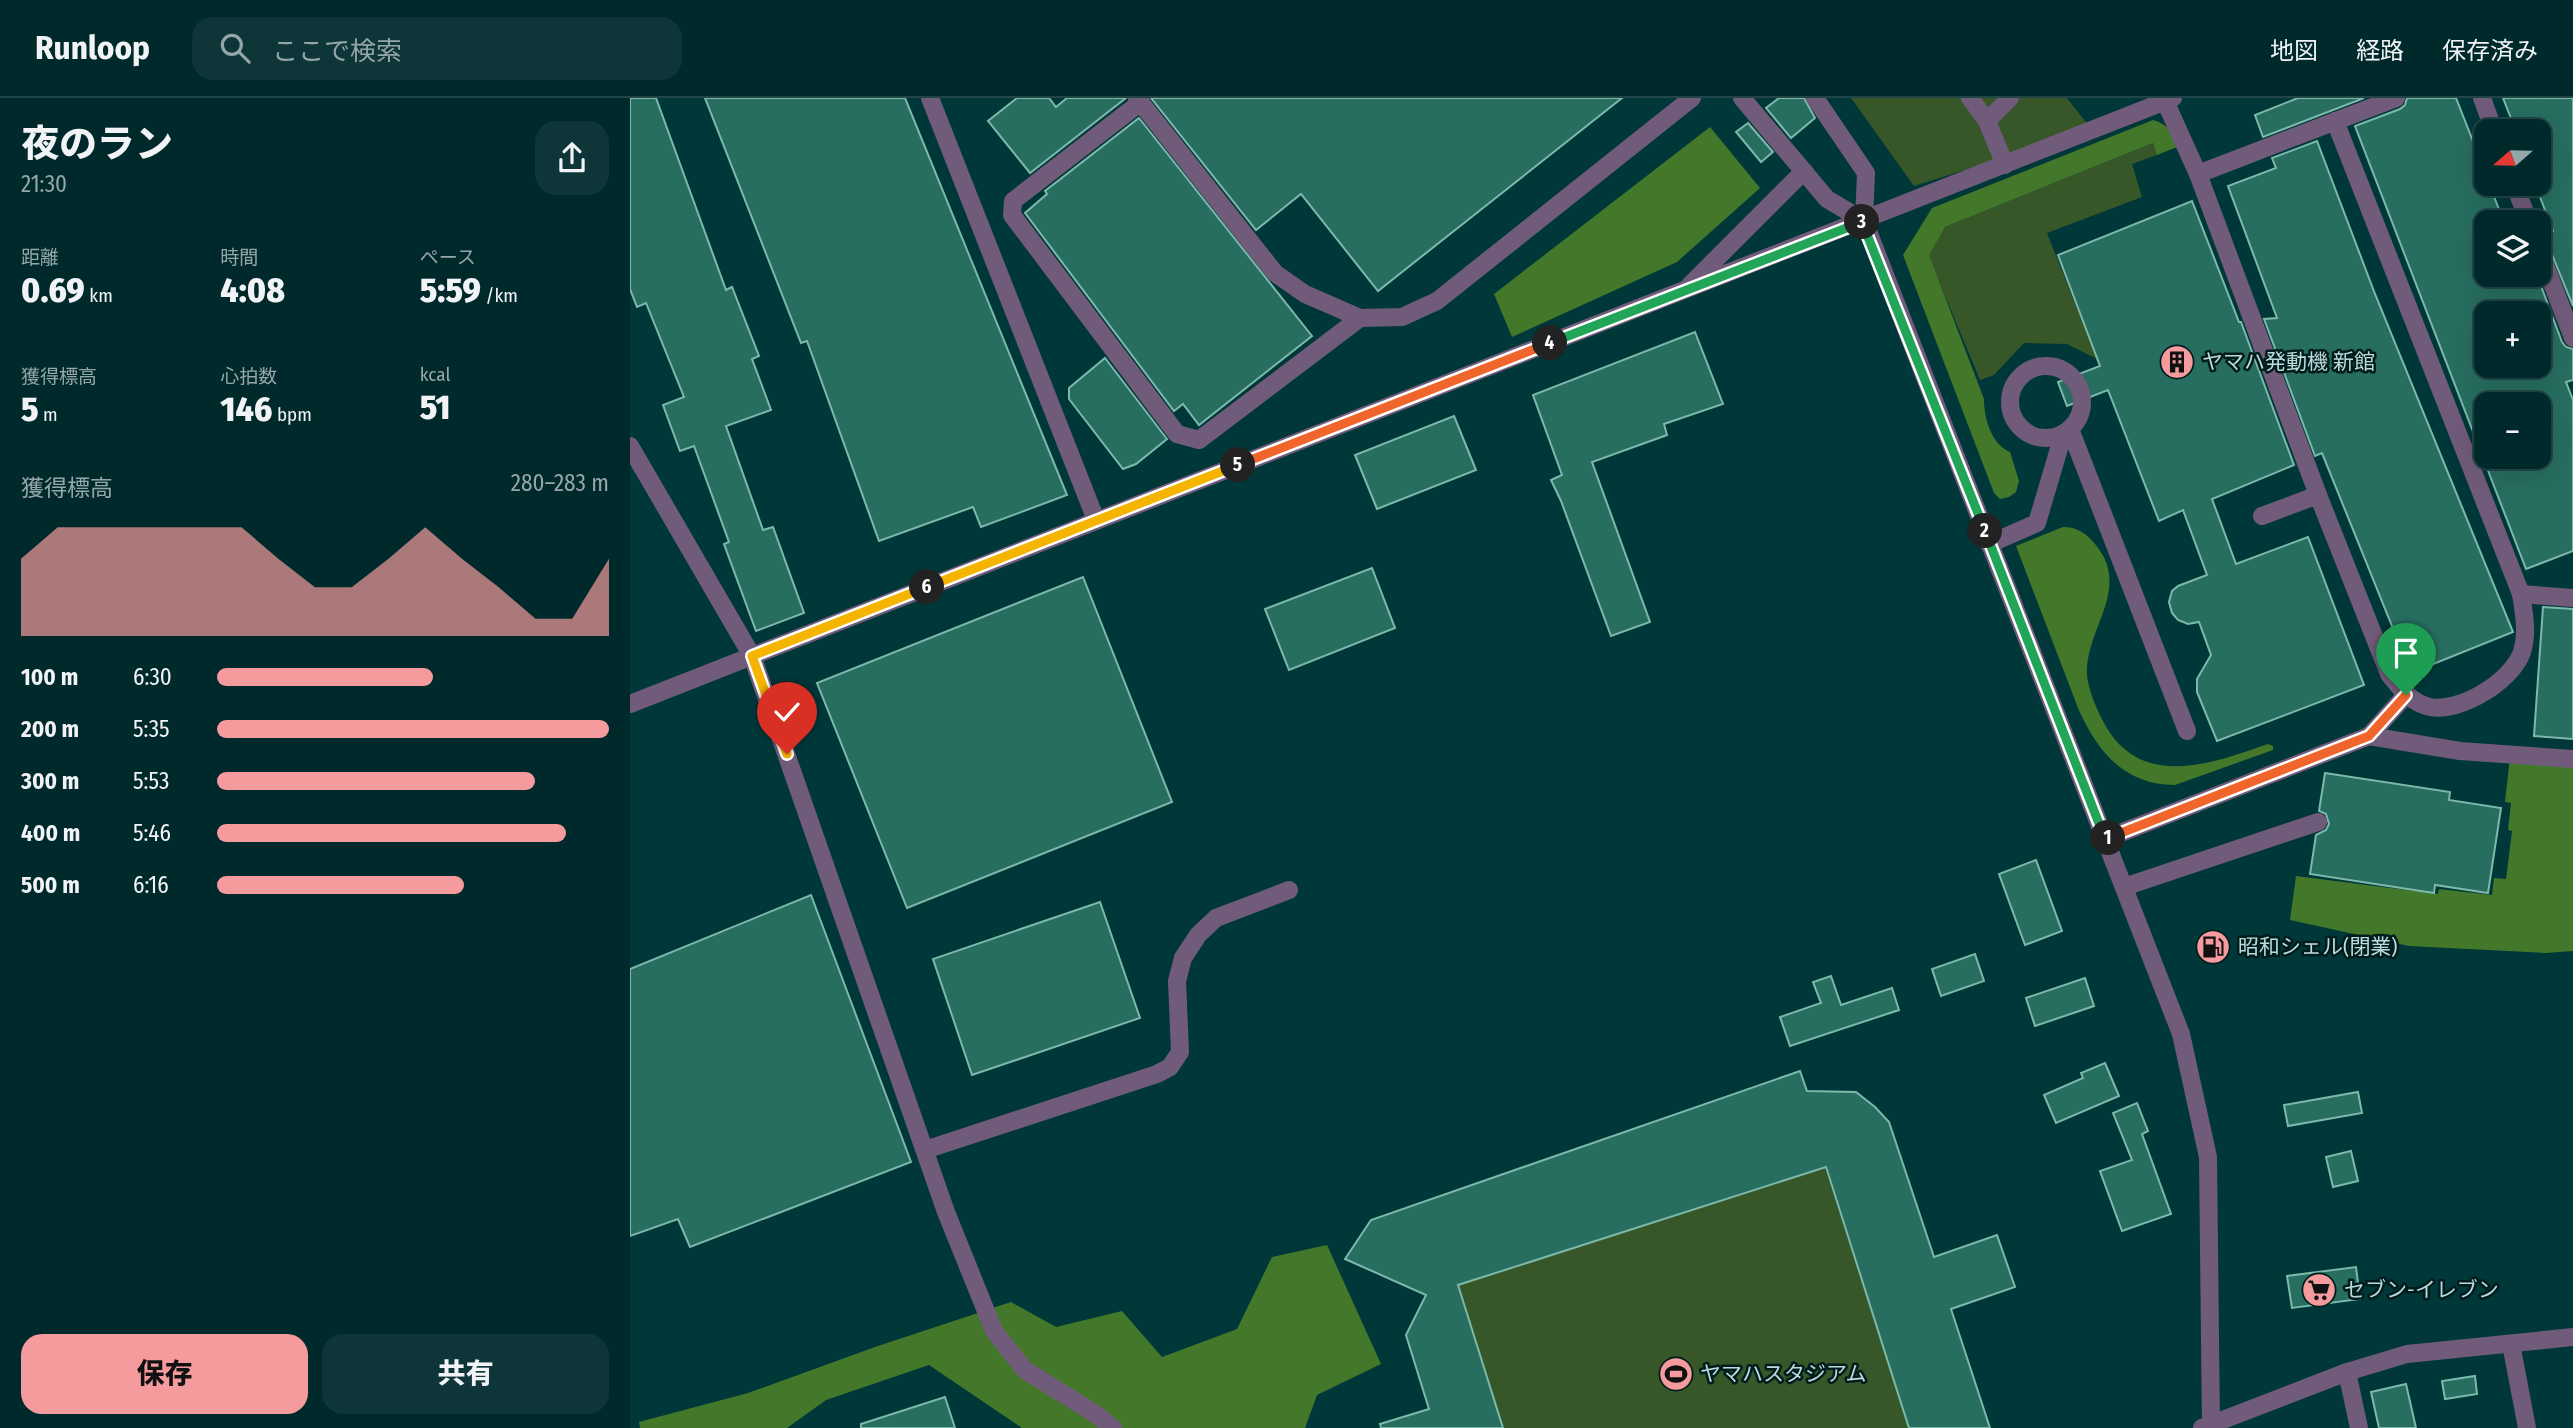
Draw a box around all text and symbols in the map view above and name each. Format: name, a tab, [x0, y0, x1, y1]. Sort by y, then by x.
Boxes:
search box	[192, 17, 682, 80]
text: Runloop	[35, 28, 150, 68]
icon: search	[216, 29, 254, 67]
text: ここで検索	[272, 36, 402, 67]
text: 地図	[2270, 37, 2318, 65]
text: 経路	[2356, 37, 2404, 65]
text: 保存済み	[2442, 37, 2538, 65]
north arrow	[2474, 119, 2552, 196]
map controls	[2474, 119, 2551, 469]
text: 夜のラン	[21, 121, 173, 167]
button: share	[535, 121, 609, 195]
text: 21:30	[21, 170, 67, 198]
pin: 3	[1844, 204, 1880, 240]
text: 3	[1857, 210, 1866, 233]
button: layers	[2474, 210, 2551, 287]
text: 距離	[21, 246, 59, 269]
text: 時間	[220, 246, 258, 269]
text: ペース	[420, 246, 476, 269]
text: 0.69	[21, 269, 85, 311]
text: 4:08	[220, 269, 285, 311]
text: 5:59	[420, 269, 481, 311]
text: km	[85, 284, 113, 307]
text: /km	[481, 284, 518, 307]
button: +	[2474, 301, 2551, 378]
pin: 4	[1532, 326, 1567, 360]
text: 4	[1545, 331, 1554, 354]
building icon: ヤマハ発動機 新館	[2158, 343, 2196, 381]
place label: ヤマハ発動機 新館	[2202, 349, 2375, 375]
text: kcal	[420, 363, 450, 386]
text: 獲得標高	[21, 365, 97, 388]
text: 心拍数	[220, 365, 277, 388]
text: 51	[420, 386, 450, 428]
text: 5	[21, 388, 39, 430]
text: 146	[220, 388, 272, 430]
button: −	[2474, 392, 2551, 469]
text: m	[39, 403, 58, 426]
text: bpm	[272, 403, 312, 426]
pin: 5	[1220, 448, 1256, 482]
text: 5	[1233, 453, 1242, 476]
text: 280–283 m	[511, 469, 609, 497]
text: 獲得標高	[21, 474, 113, 502]
pin: 2	[1968, 514, 2002, 548]
text: 2	[1980, 519, 1989, 542]
pin: 6	[910, 570, 944, 604]
text: 6	[922, 575, 931, 598]
pin	[2376, 623, 2436, 695]
icon: arrive	[2387, 634, 2425, 672]
text: 100 m	[21, 663, 78, 691]
text: 6:30	[133, 663, 172, 691]
pin	[757, 682, 817, 754]
icon: check	[768, 693, 806, 731]
text: 200 m	[21, 715, 79, 743]
text: 5:35	[133, 715, 170, 743]
text: 300 m	[21, 767, 79, 795]
text: 5:53	[133, 767, 169, 795]
text: 400 m	[21, 819, 80, 847]
text: 5:46	[133, 819, 171, 847]
pin: 1	[2090, 820, 2126, 856]
text: 1	[2103, 826, 2112, 849]
text: 500 m	[21, 871, 80, 899]
text: 6:16	[133, 871, 169, 899]
fuel station icon: 昭和シェル(閉業)	[2194, 928, 2232, 966]
place label: 昭和シェル(閉業)	[2238, 934, 2397, 960]
supermarket icon: セブン-イレブン	[2300, 1271, 2338, 1309]
place label: セブン-イレブン	[2344, 1277, 2499, 1303]
button: 保存	[21, 1334, 308, 1414]
button: 共有	[322, 1334, 609, 1414]
sports icon: ヤマハスタジアム	[1657, 1355, 1695, 1393]
place label: ヤマハスタジアム	[1700, 1361, 1867, 1387]

